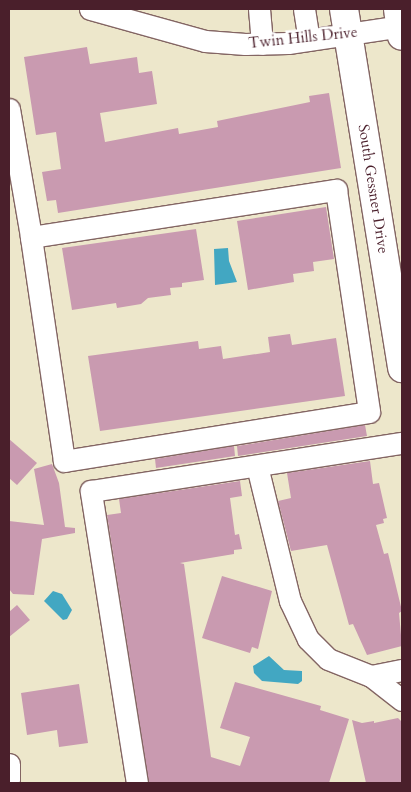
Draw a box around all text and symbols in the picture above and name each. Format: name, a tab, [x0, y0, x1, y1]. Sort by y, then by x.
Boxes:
street label: Twin Hills Drive	[248, 23, 358, 53]
street label: South Gessner Drive	[354, 123, 392, 255]

